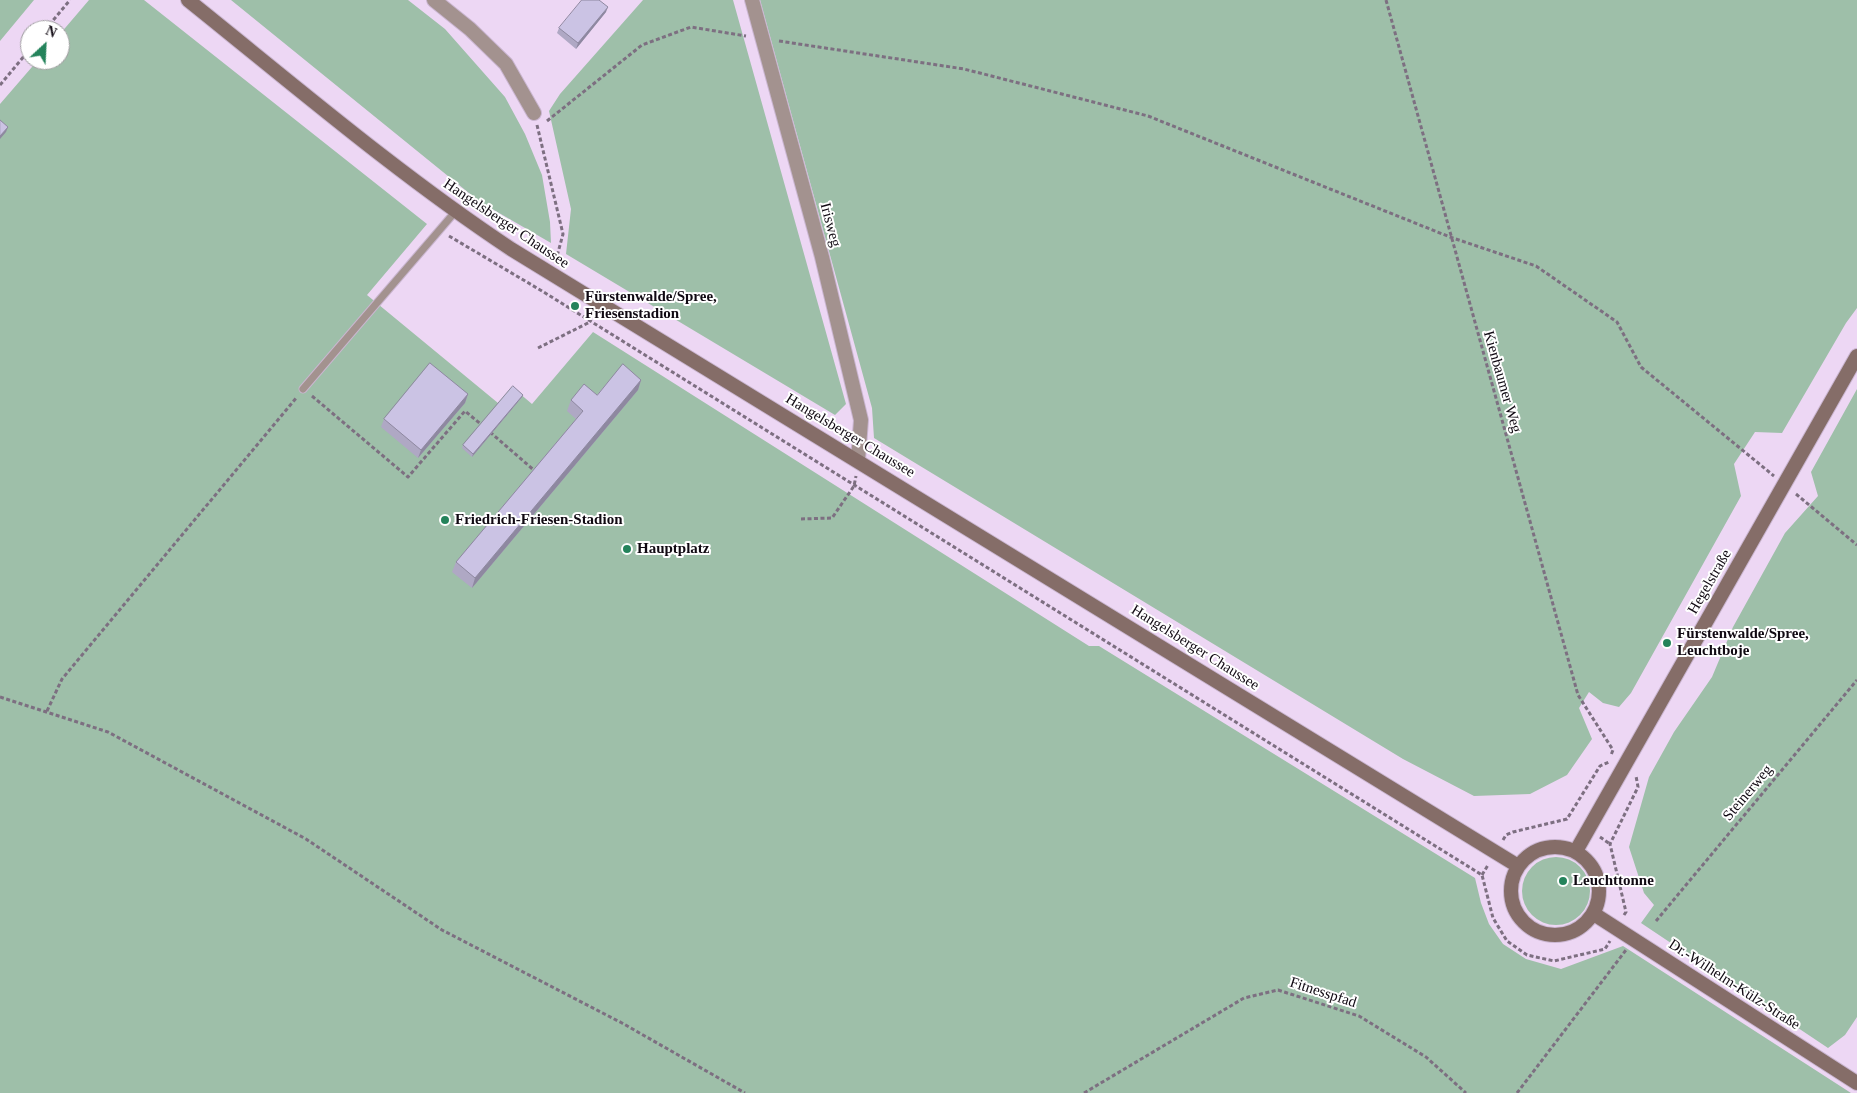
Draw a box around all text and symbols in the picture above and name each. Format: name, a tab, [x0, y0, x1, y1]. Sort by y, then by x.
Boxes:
north arrow	[20, 20, 70, 70]
text: N	[43, 23, 59, 41]
street label: Hangelsberger Chaussee	[440, 175, 572, 273]
street label: Irisweg	[815, 201, 845, 249]
place label: Fürstenwalde/Spree, Friesenstadion	[585, 288, 717, 323]
marker: Fürstenwalde/Spree, Friesenstadion	[569, 300, 581, 312]
street label: Kienbaumer Weg	[1479, 329, 1525, 435]
street label: Hangelsberger Chaussee	[782, 390, 918, 482]
place label: Friedrich-Friesen-Stadion	[455, 511, 622, 529]
marker: Friedrich-Friesen-Stadion	[439, 514, 451, 526]
place label: Hauptplatz	[637, 540, 710, 558]
marker: Hauptplatz	[621, 543, 633, 555]
street label: Hegelstraße	[1684, 546, 1736, 618]
street label: Hangelsberger Chaussee	[1128, 601, 1262, 695]
place label: Fürstenwalde/Spree, Leuchtboje	[1677, 625, 1809, 660]
marker: Fürstenwalde/Spree, Leuchtboje	[1661, 637, 1673, 649]
street label: Steinerweg	[1719, 761, 1777, 825]
place label: Leuchttonne	[1573, 872, 1654, 890]
marker: Leuchttonne	[1557, 875, 1569, 887]
street label: Dr.-Wilhelm-Külz-Straße	[1665, 936, 1803, 1034]
street label: Fitnesspfad	[1287, 974, 1359, 1012]

